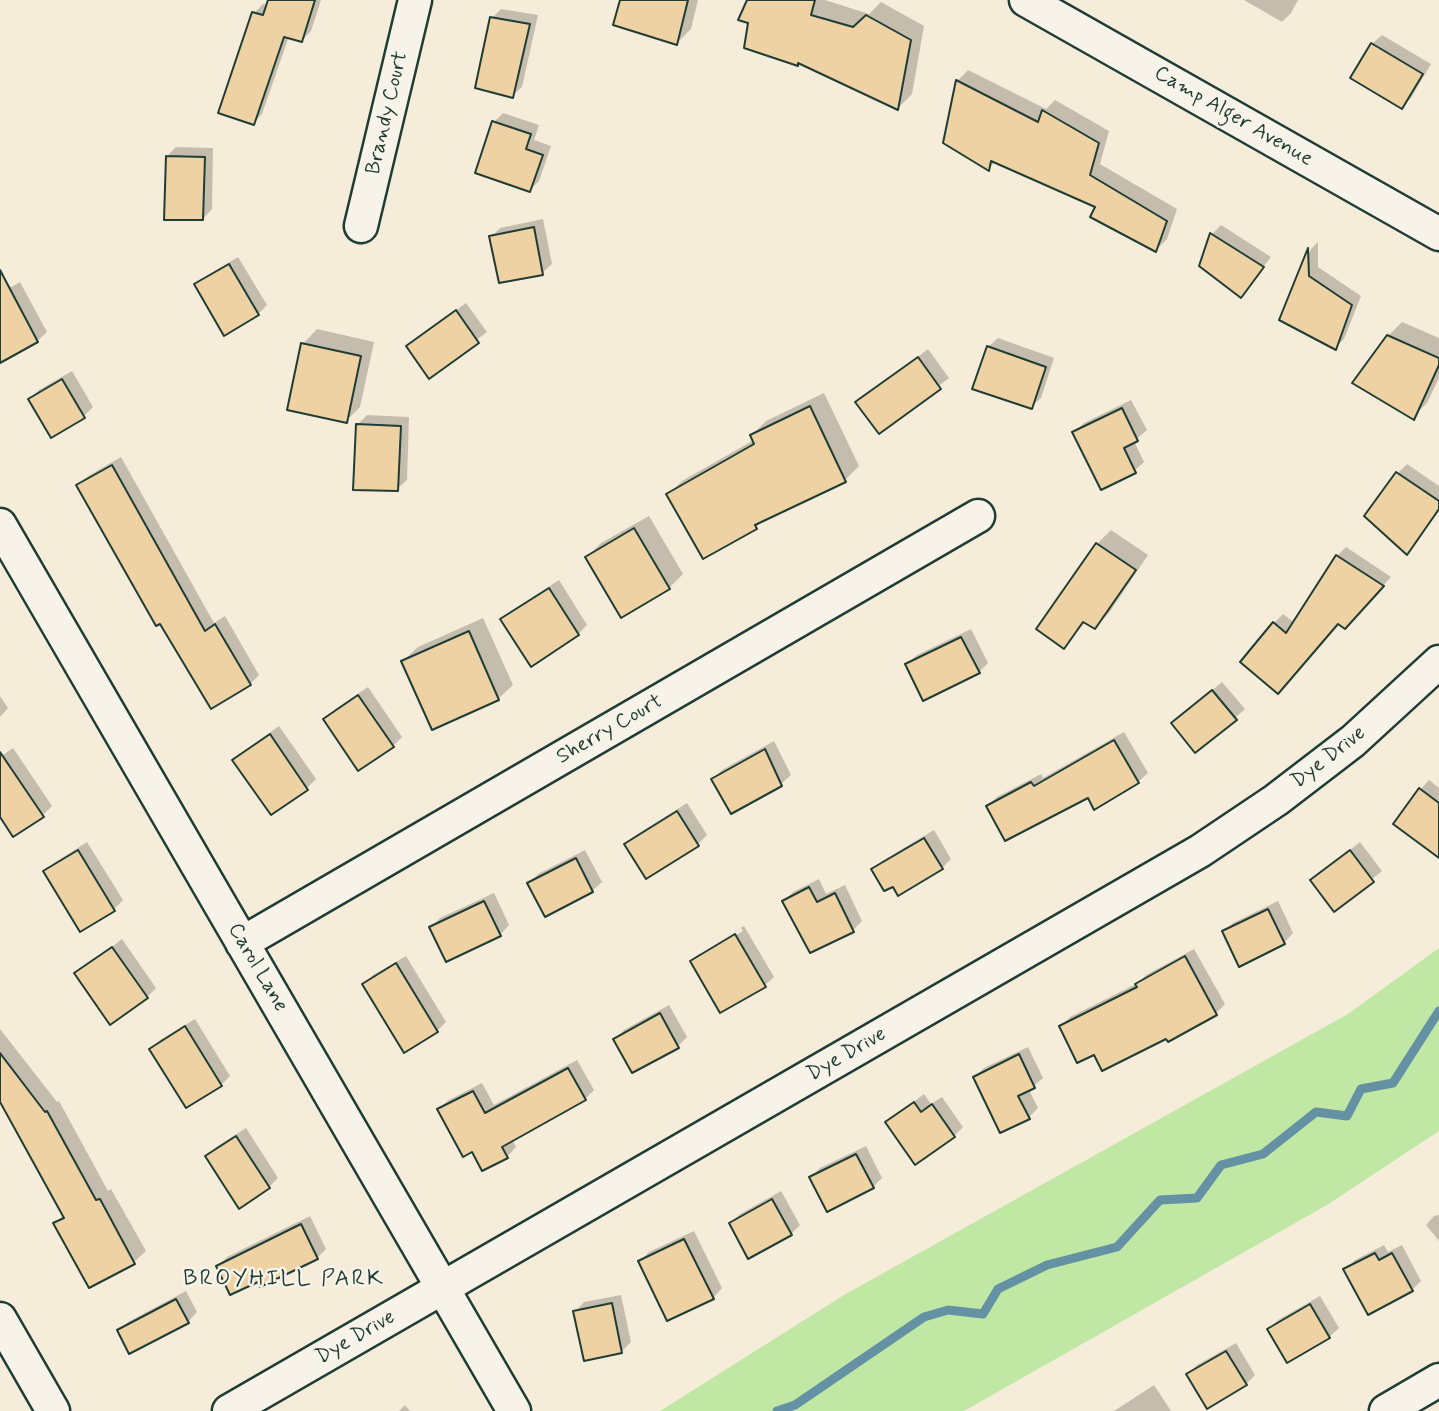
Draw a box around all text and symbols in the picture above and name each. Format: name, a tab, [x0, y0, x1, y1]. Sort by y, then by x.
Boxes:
street label: Brandy Court	[362, 49, 414, 177]
street label: Camp Alger Avenue	[1149, 61, 1317, 173]
street label: Sherry Court	[552, 689, 668, 771]
street label: Dye Drive	[1287, 721, 1371, 795]
street label: Carol Lane	[221, 919, 293, 1017]
street label: Dye Drive	[803, 1022, 891, 1088]
district label: BROYHILL PARK	[188, 1266, 380, 1294]
street label: Dye Drive	[312, 1305, 400, 1371]

